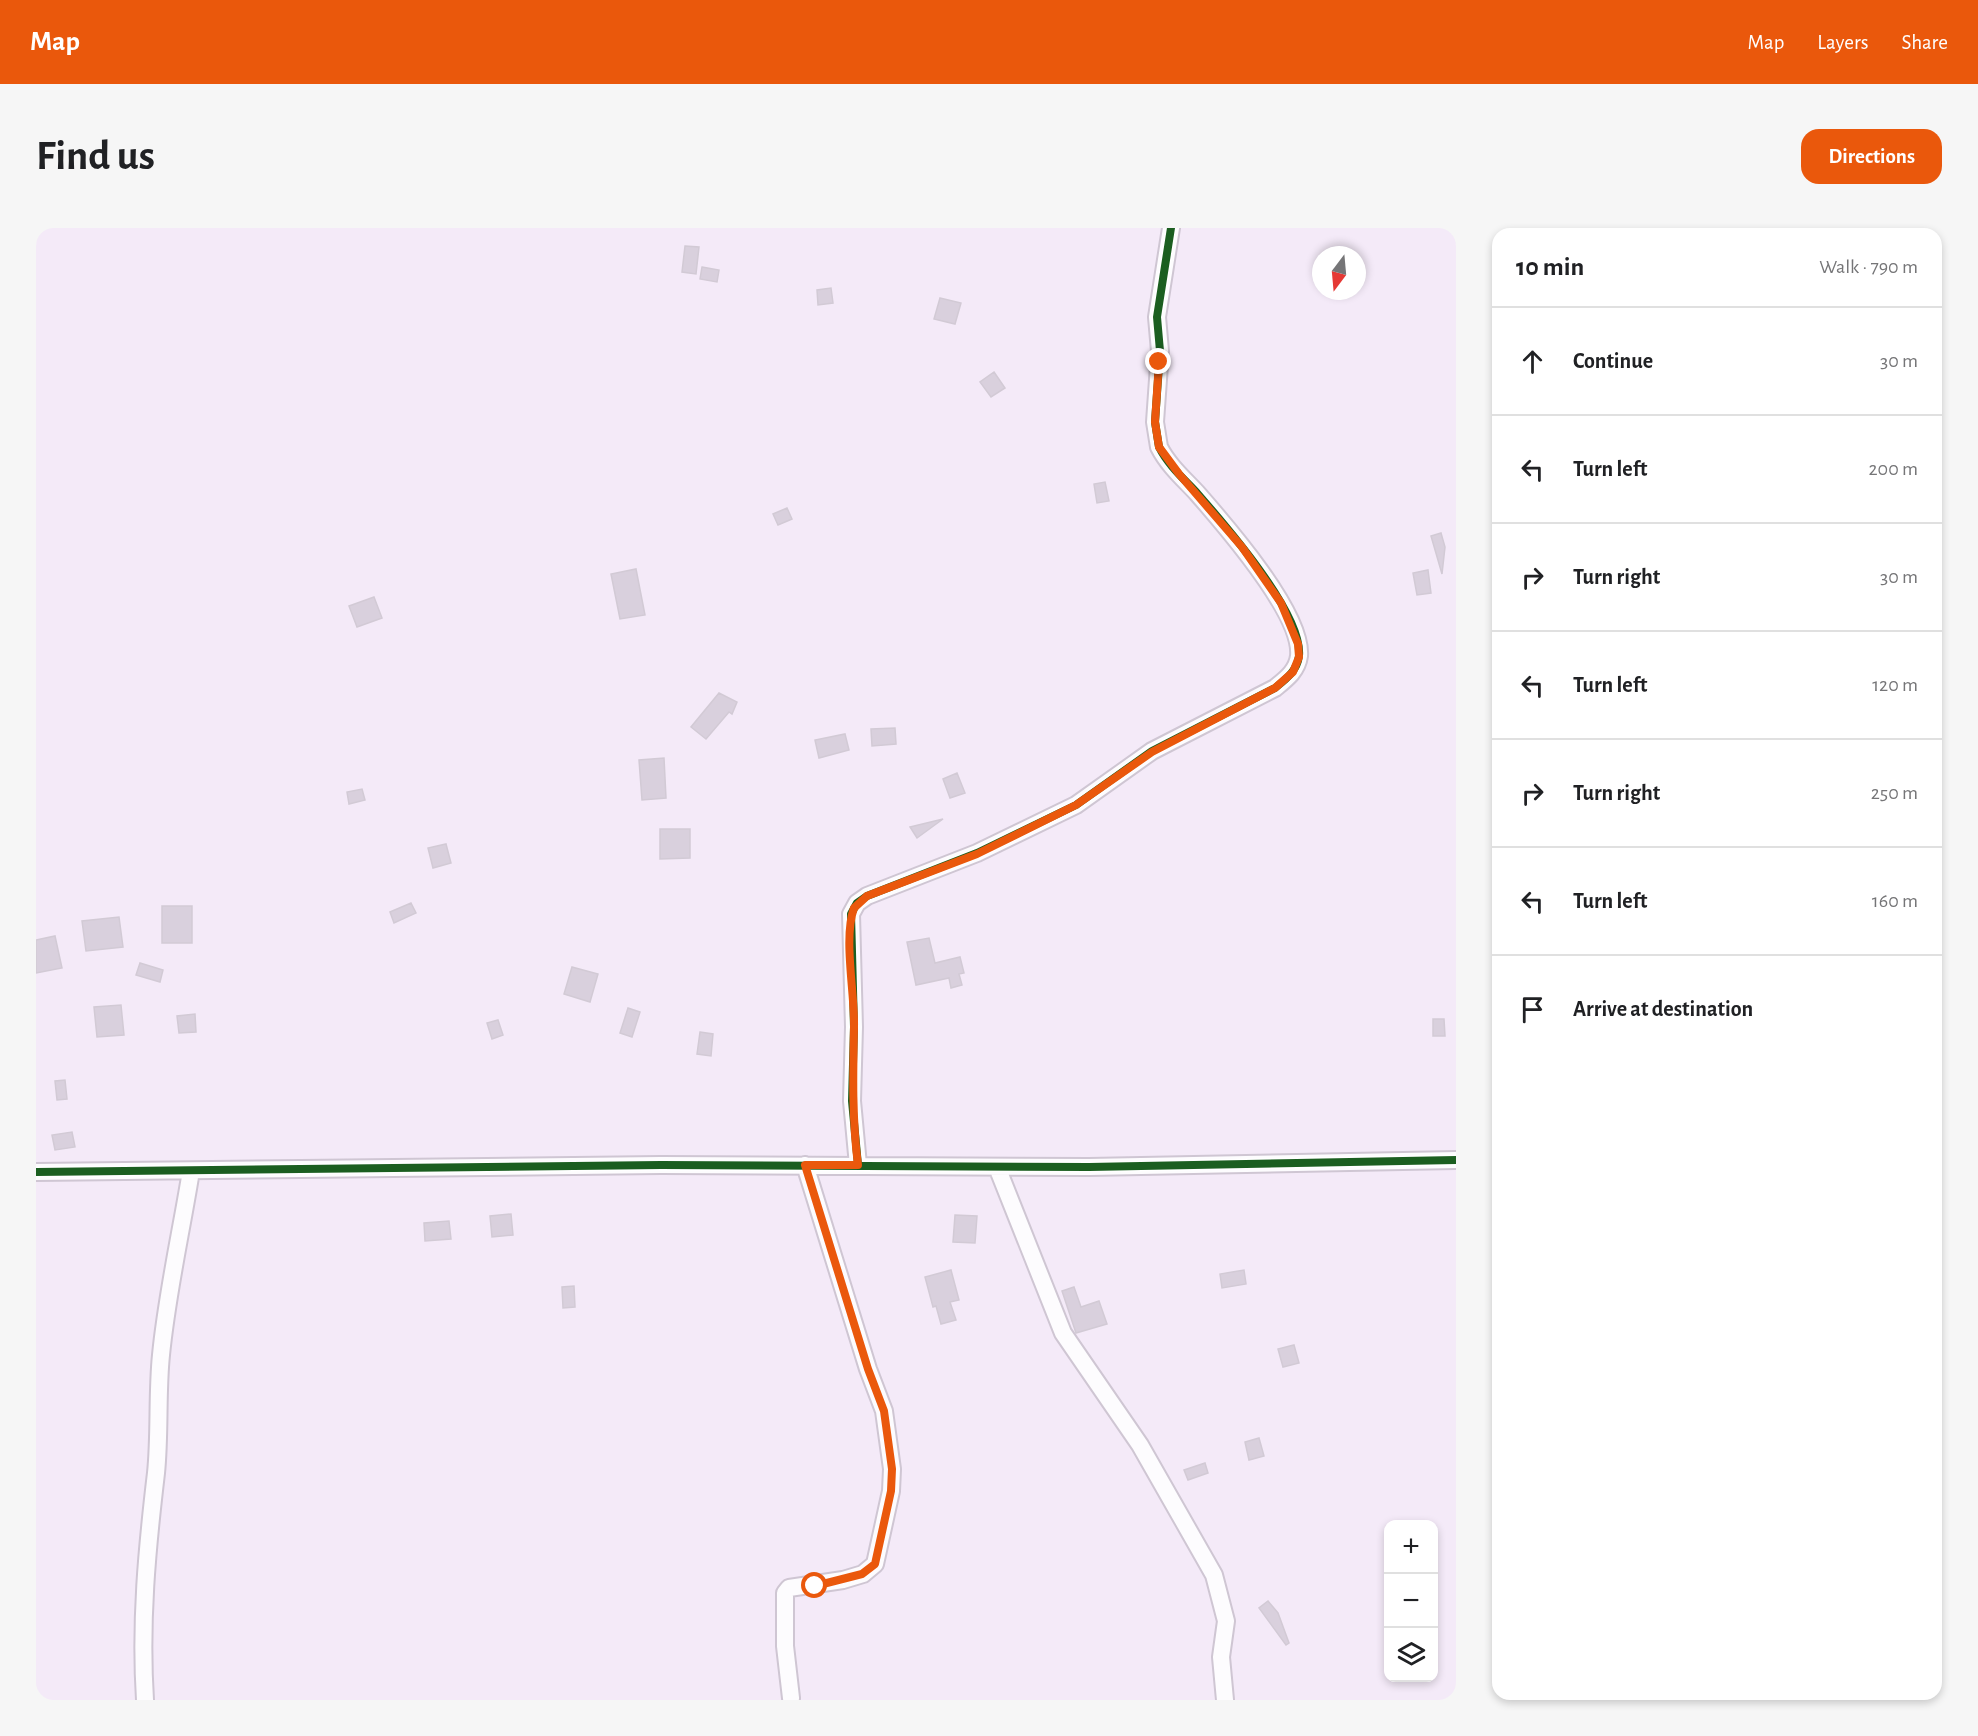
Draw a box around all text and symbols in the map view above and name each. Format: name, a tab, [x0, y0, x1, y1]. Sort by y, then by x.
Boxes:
text: Map	[30, 28, 80, 56]
text: Map	[1748, 32, 1784, 53]
text: Layers	[1817, 32, 1868, 53]
text: Share	[1901, 32, 1948, 53]
button: Directions	[1801, 129, 1942, 184]
text: Find us	[36, 135, 155, 177]
north arrow	[1312, 246, 1366, 300]
text: 10 min	[1516, 254, 1584, 280]
text: Walk · 790 m	[1819, 257, 1918, 277]
icon: ahead	[1516, 345, 1549, 378]
route end	[1145, 348, 1171, 374]
text: Continue	[1573, 350, 1653, 372]
text: 30 m	[1880, 351, 1918, 371]
icon: left	[1516, 453, 1549, 486]
text: Turn left	[1573, 458, 1647, 480]
text: 200 m	[1868, 459, 1918, 479]
icon: right	[1516, 561, 1549, 594]
text: Turn right	[1573, 566, 1660, 588]
text: 30 m	[1880, 567, 1918, 587]
icon: left	[1516, 669, 1549, 702]
text: Turn left	[1573, 674, 1647, 696]
text: 120 m	[1872, 675, 1918, 695]
icon: right	[1516, 777, 1549, 810]
text: Turn right	[1573, 782, 1660, 804]
text: 250 m	[1871, 783, 1918, 803]
icon: left	[1516, 885, 1549, 918]
text: Turn left	[1573, 890, 1647, 912]
text: 160 m	[1872, 891, 1918, 911]
icon: arrive	[1516, 993, 1549, 1026]
text: Arrive at destination	[1573, 998, 1753, 1020]
map controls	[1384, 1520, 1438, 1682]
button: +	[1384, 1520, 1438, 1574]
route start	[801, 1572, 827, 1598]
button: −	[1384, 1574, 1438, 1628]
button: layers	[1384, 1628, 1438, 1682]

